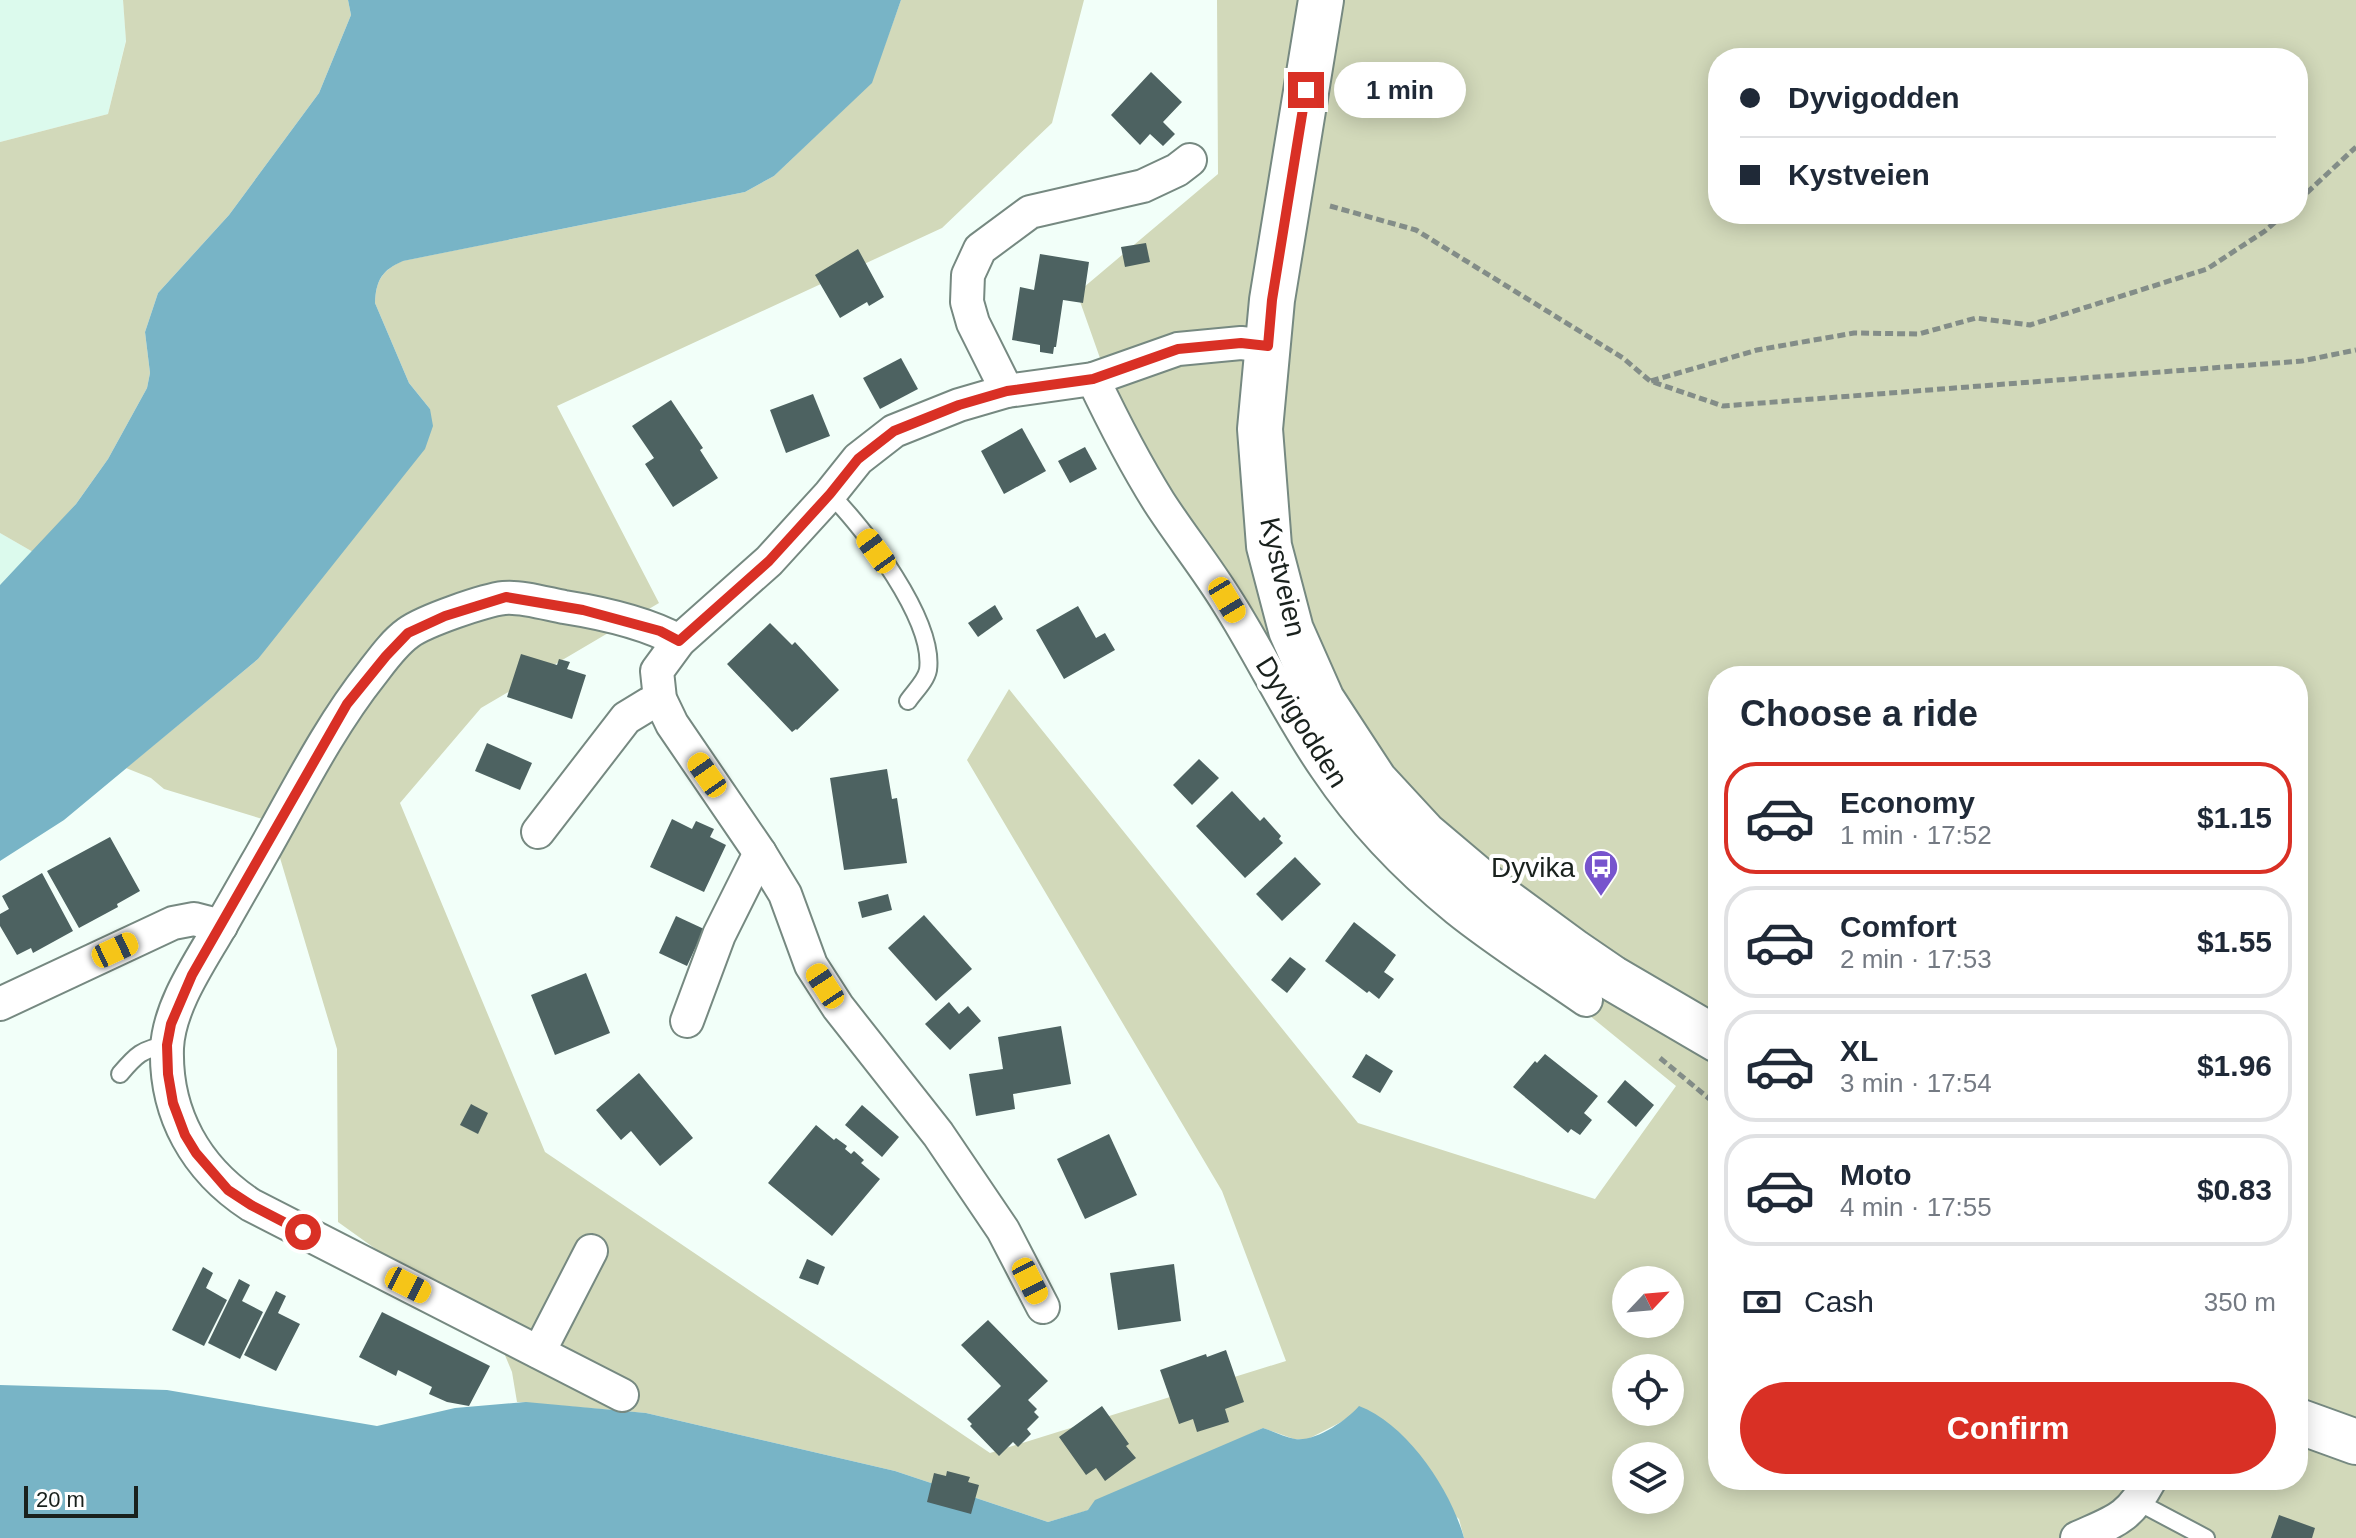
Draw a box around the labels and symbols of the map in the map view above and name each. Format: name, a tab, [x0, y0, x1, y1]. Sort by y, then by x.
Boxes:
callout: 1 min	[1334, 62, 1466, 118]
route end	[1288, 72, 1324, 108]
street label: Kystveien	[1254, 514, 1312, 640]
car	[852, 525, 900, 577]
car	[1204, 573, 1250, 627]
street label: Dyvigodden	[1250, 651, 1354, 793]
car	[683, 748, 731, 802]
bus stop icon: Dyvika	[1582, 848, 1620, 898]
place label: Dyvika	[1491, 852, 1575, 883]
car	[88, 929, 142, 971]
car	[802, 959, 848, 1013]
route start	[285, 1214, 321, 1250]
car	[1008, 1254, 1052, 1308]
car	[381, 1263, 435, 1307]
north arrow	[1612, 1266, 1684, 1338]
scale bar	[24, 1482, 138, 1518]

